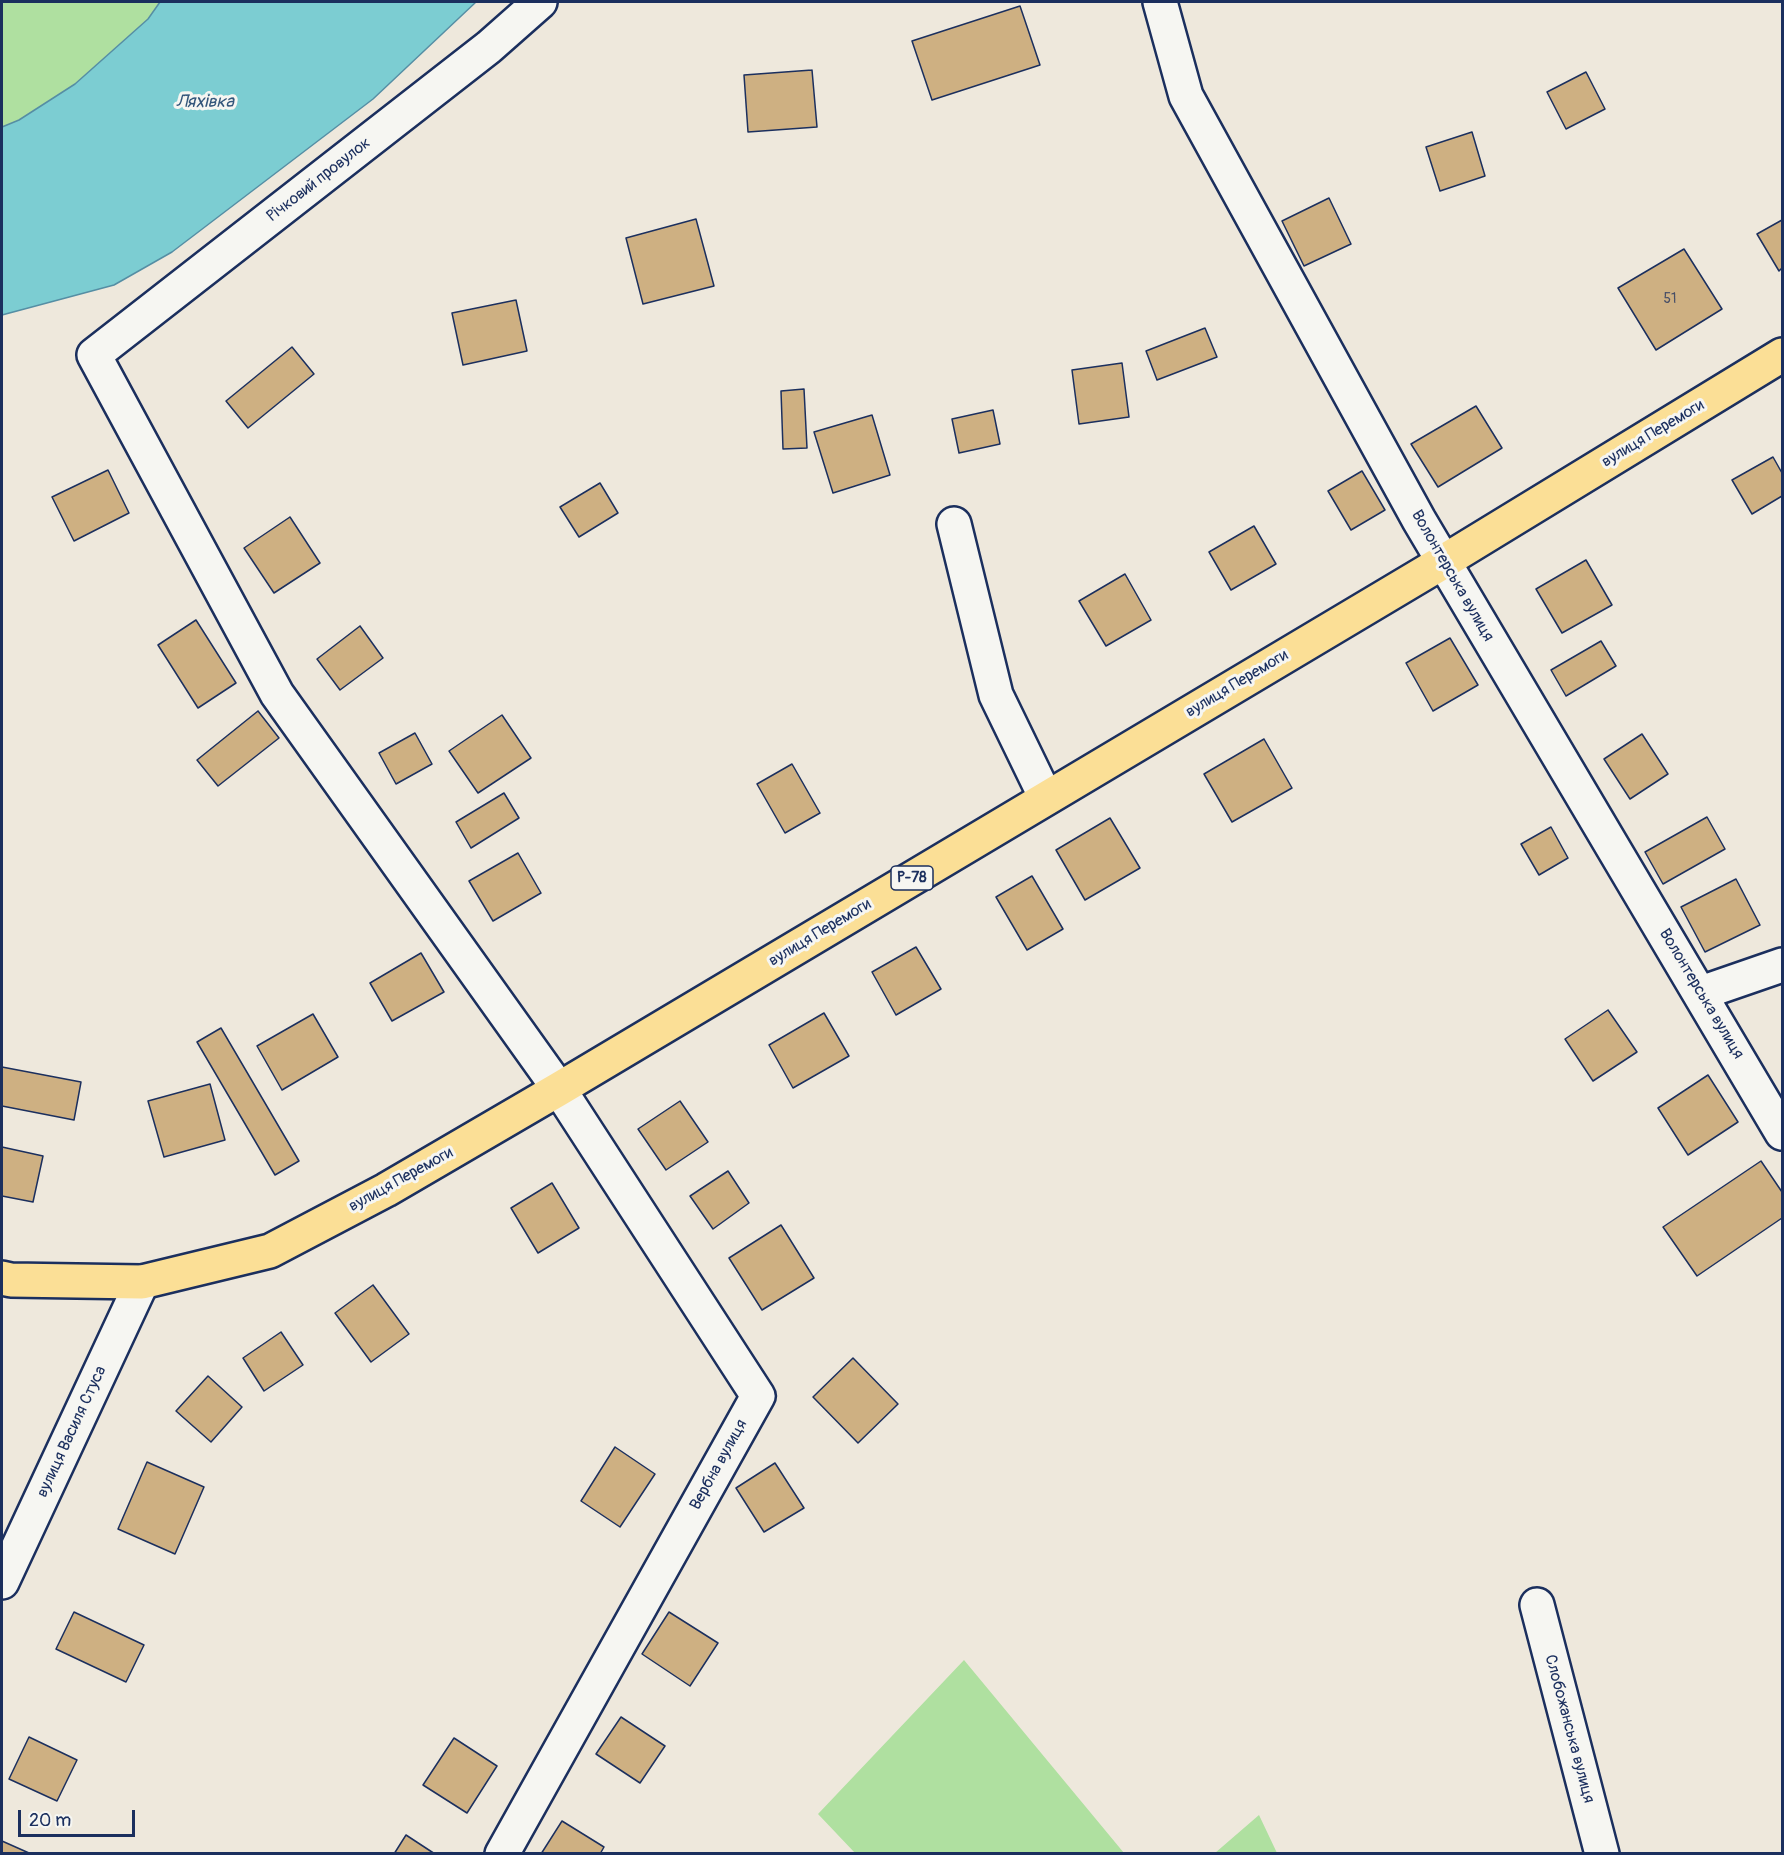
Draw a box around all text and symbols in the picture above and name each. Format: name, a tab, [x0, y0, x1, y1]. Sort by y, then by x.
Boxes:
water label: Ляхівка	[176, 91, 234, 113]
street label: Річковий провулок	[263, 134, 375, 226]
house number: 51	[1663, 291, 1677, 307]
street label: вулиця Перемоги	[1598, 396, 1708, 472]
street label: Волонтерська вулиця	[1407, 507, 1497, 645]
street label: вулиця Перемоги	[1182, 646, 1292, 722]
road number: Р-78	[891, 866, 933, 890]
street label: вулиця Перемоги	[765, 895, 875, 971]
street label: Волонтерська вулиця	[1655, 925, 1747, 1063]
street label: вулиця Перемоги	[346, 1144, 456, 1216]
street label: вулиця Василя Стуса	[33, 1363, 111, 1501]
street label: Вербна вулиця	[686, 1416, 752, 1514]
street label: Слобожанська вулиця	[1540, 1653, 1598, 1805]
scale bar	[21, 1798, 138, 1836]
text: 20 m	[29, 1809, 71, 1832]

